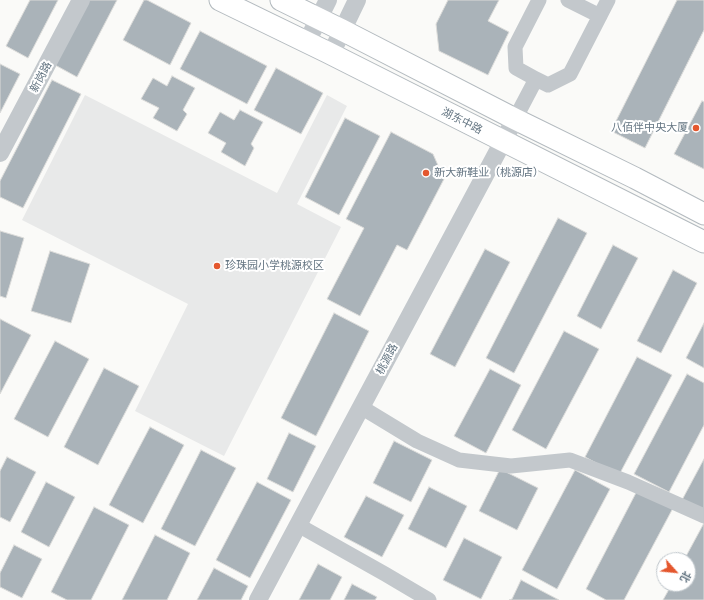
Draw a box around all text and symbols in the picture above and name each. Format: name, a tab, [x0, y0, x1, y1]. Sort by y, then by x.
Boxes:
street label: 新岗路	[27, 59, 55, 95]
street label: 湖东中路	[439, 105, 485, 137]
place label: 八佰伴中央大厦	[611, 121, 688, 135]
marker: 八佰伴中央大厦	[691, 123, 701, 133]
place label: 新大新鞋业（桃源店）	[434, 166, 544, 180]
marker: 新大新鞋业（桃源店）	[421, 168, 431, 178]
place label: 珍珠园小学桃源校区	[225, 259, 324, 273]
marker: 珍珠园小学桃源校区	[212, 261, 222, 271]
street label: 桃源路	[373, 341, 401, 377]
north arrow	[656, 552, 696, 592]
text: 北	[678, 569, 694, 585]

